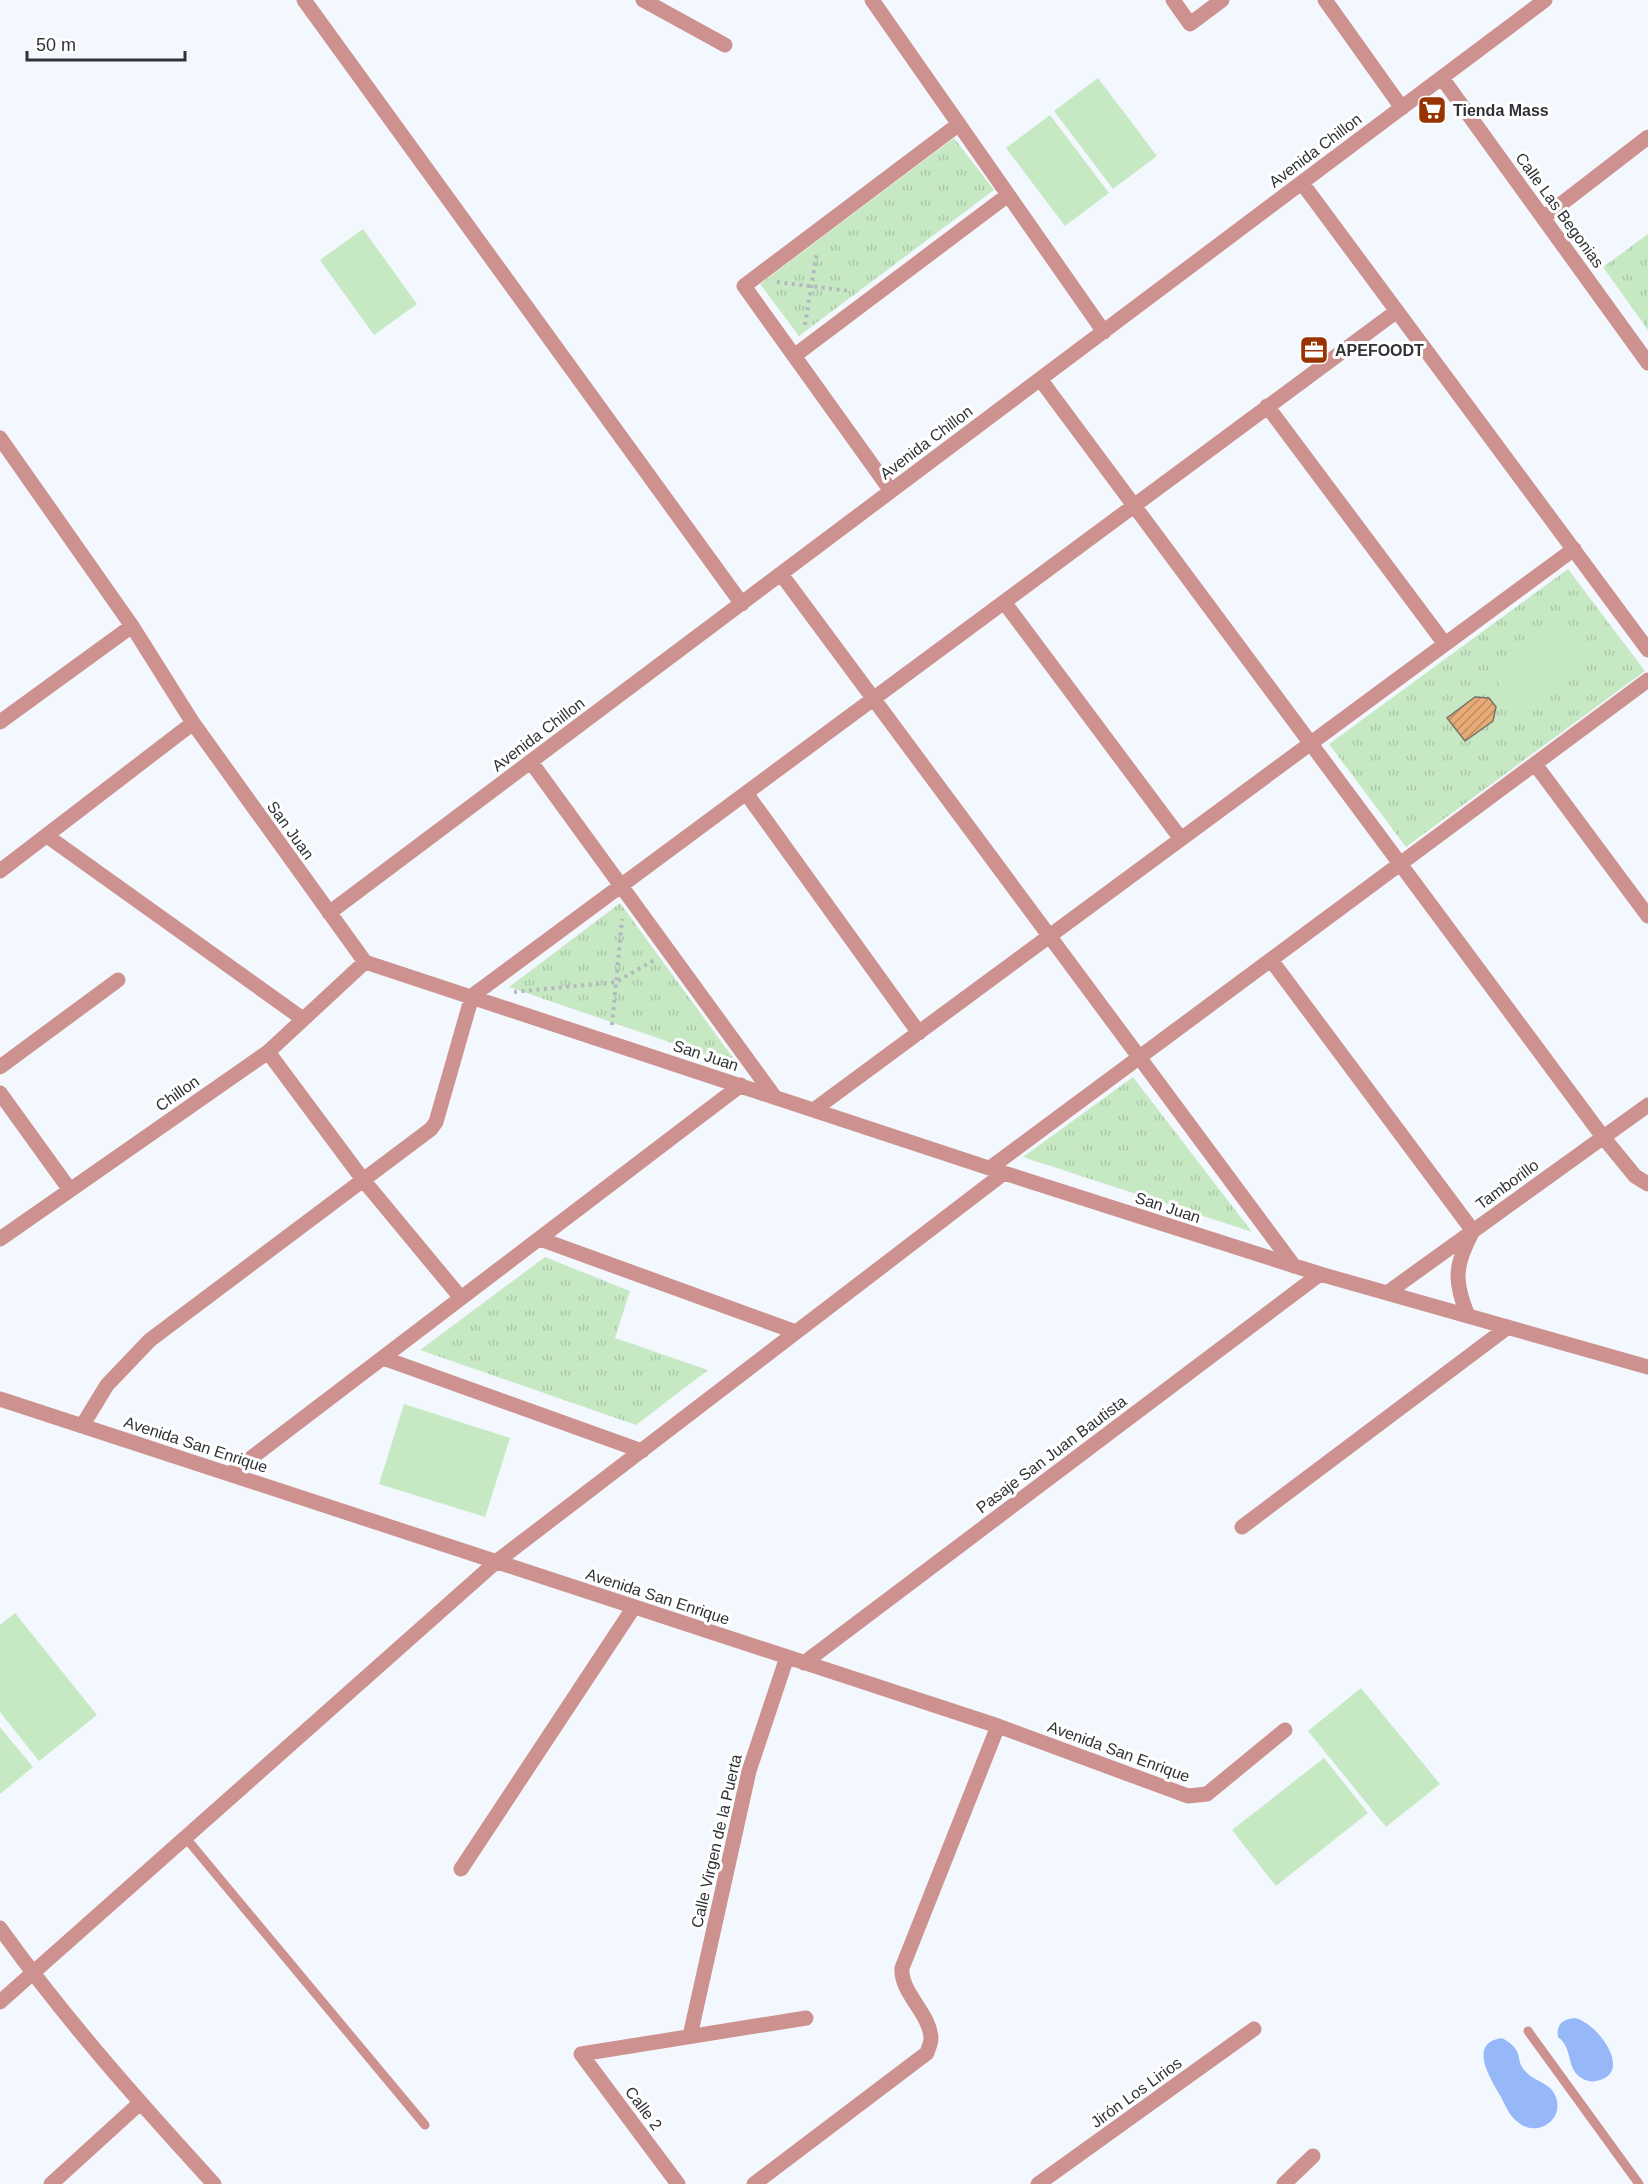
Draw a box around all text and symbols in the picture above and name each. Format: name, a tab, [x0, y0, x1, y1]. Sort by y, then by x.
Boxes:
scale bar	[27, 24, 184, 62]
text: 50 m	[36, 35, 76, 55]
supermarket icon: Tienda Mass	[1416, 94, 1448, 126]
place label: Tienda Mass	[1453, 102, 1549, 119]
street label: Avenida Chillon	[1266, 110, 1365, 191]
street label: Calle Las Begonias	[1512, 150, 1607, 271]
office icon: APEFOODT	[1298, 334, 1330, 366]
place label: APEFOODT	[1335, 342, 1424, 359]
street label: Avenida Chillon	[877, 402, 976, 483]
street label: Avenida Chillon	[489, 694, 588, 775]
street label: San Juan	[264, 798, 317, 863]
street label: San Juan	[671, 1037, 741, 1074]
street label: Chillon	[152, 1072, 202, 1114]
street label: Tamborillo	[1473, 1156, 1542, 1213]
street label: San Juan	[1133, 1189, 1203, 1226]
street label: Pasaje San Juan Bautista	[973, 1392, 1130, 1516]
street label: Avenida San Enrique	[122, 1413, 270, 1476]
street label: Avenida San Enrique	[584, 1565, 732, 1628]
street label: Avenida San Enrique	[1045, 1718, 1192, 1785]
street label: Calle Virgen de la Puerta	[688, 1753, 745, 1930]
street label: Jirón Los Lirios	[1088, 2054, 1185, 2131]
street label: Calle 2	[622, 2083, 665, 2133]

